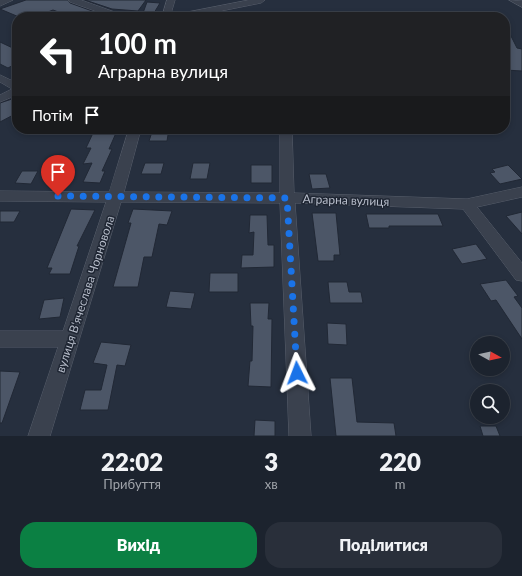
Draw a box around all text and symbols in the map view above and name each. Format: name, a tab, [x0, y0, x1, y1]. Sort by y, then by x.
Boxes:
text: 100 m	[98, 26, 177, 60]
icon: left	[32, 28, 84, 80]
text: Аграрна вулиця	[98, 60, 228, 82]
icon: arrive	[81, 104, 103, 126]
text: Потім	[32, 106, 73, 124]
pin	[41, 155, 75, 196]
icon: arrive	[47, 161, 69, 183]
street label: Аграрна вулиця	[302, 191, 390, 209]
street label: вулиця В'ячеслава Чорновола	[52, 214, 118, 374]
north arrow	[470, 336, 510, 376]
map controls	[470, 336, 510, 424]
position arrow	[276, 352, 318, 394]
button: search	[470, 384, 510, 424]
text: 22:02	[101, 447, 163, 476]
text: 3	[264, 447, 278, 476]
text: 220	[379, 447, 421, 476]
text: Прибуття	[103, 476, 161, 492]
text: хв	[265, 476, 278, 492]
text: m	[395, 476, 405, 492]
button: Вихід	[20, 522, 257, 568]
button: Поділитися	[265, 522, 502, 568]

